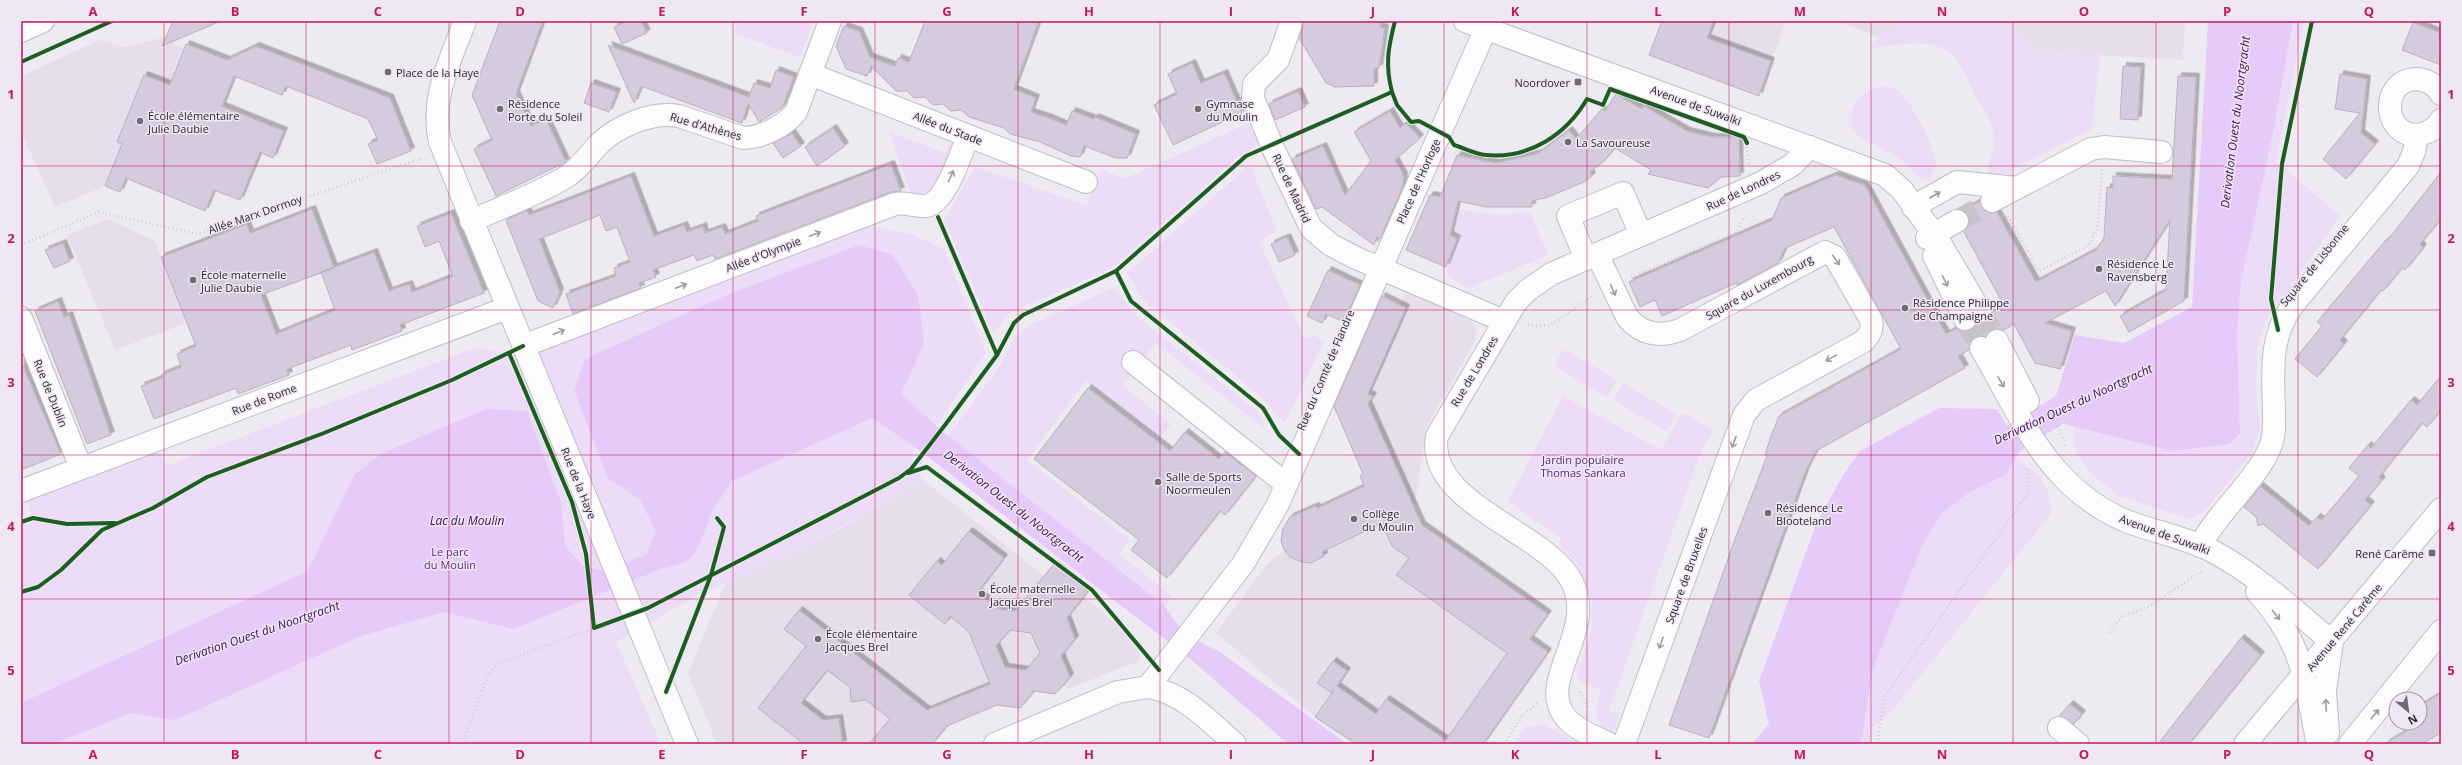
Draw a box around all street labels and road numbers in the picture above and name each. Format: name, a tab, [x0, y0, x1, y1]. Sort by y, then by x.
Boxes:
street label: Avenue de Suwalki	[1648, 82, 1744, 128]
street label: Allée du Stade	[911, 108, 985, 148]
street label: Rue d'Athènes	[669, 109, 743, 143]
street label: Place de l'Horloge	[1393, 136, 1443, 226]
street label: Rue de Madrid	[1269, 151, 1315, 225]
street label: Rue de Londres	[1704, 166, 1782, 214]
street label: Allée Marx Dormoy	[206, 191, 304, 237]
street label: Square de Lisbonne	[2276, 221, 2352, 309]
street label: Allée d'Olympie	[723, 233, 803, 275]
street label: Square du Luxembourg	[1703, 251, 1815, 323]
street label: Rue du Comté de Flandre	[1293, 307, 1357, 433]
street label: Rue de Londres	[1447, 333, 1501, 409]
street label: Rue de Dublin	[31, 357, 71, 429]
street label: Rue de Rome	[230, 380, 298, 418]
street label: Rue de la Haye	[558, 445, 600, 521]
street label: Avenue de Suwalki	[2117, 511, 2213, 557]
street label: Square de Bruxelles	[1661, 524, 1711, 626]
street label: Avenue René Carême	[2303, 580, 2385, 674]

